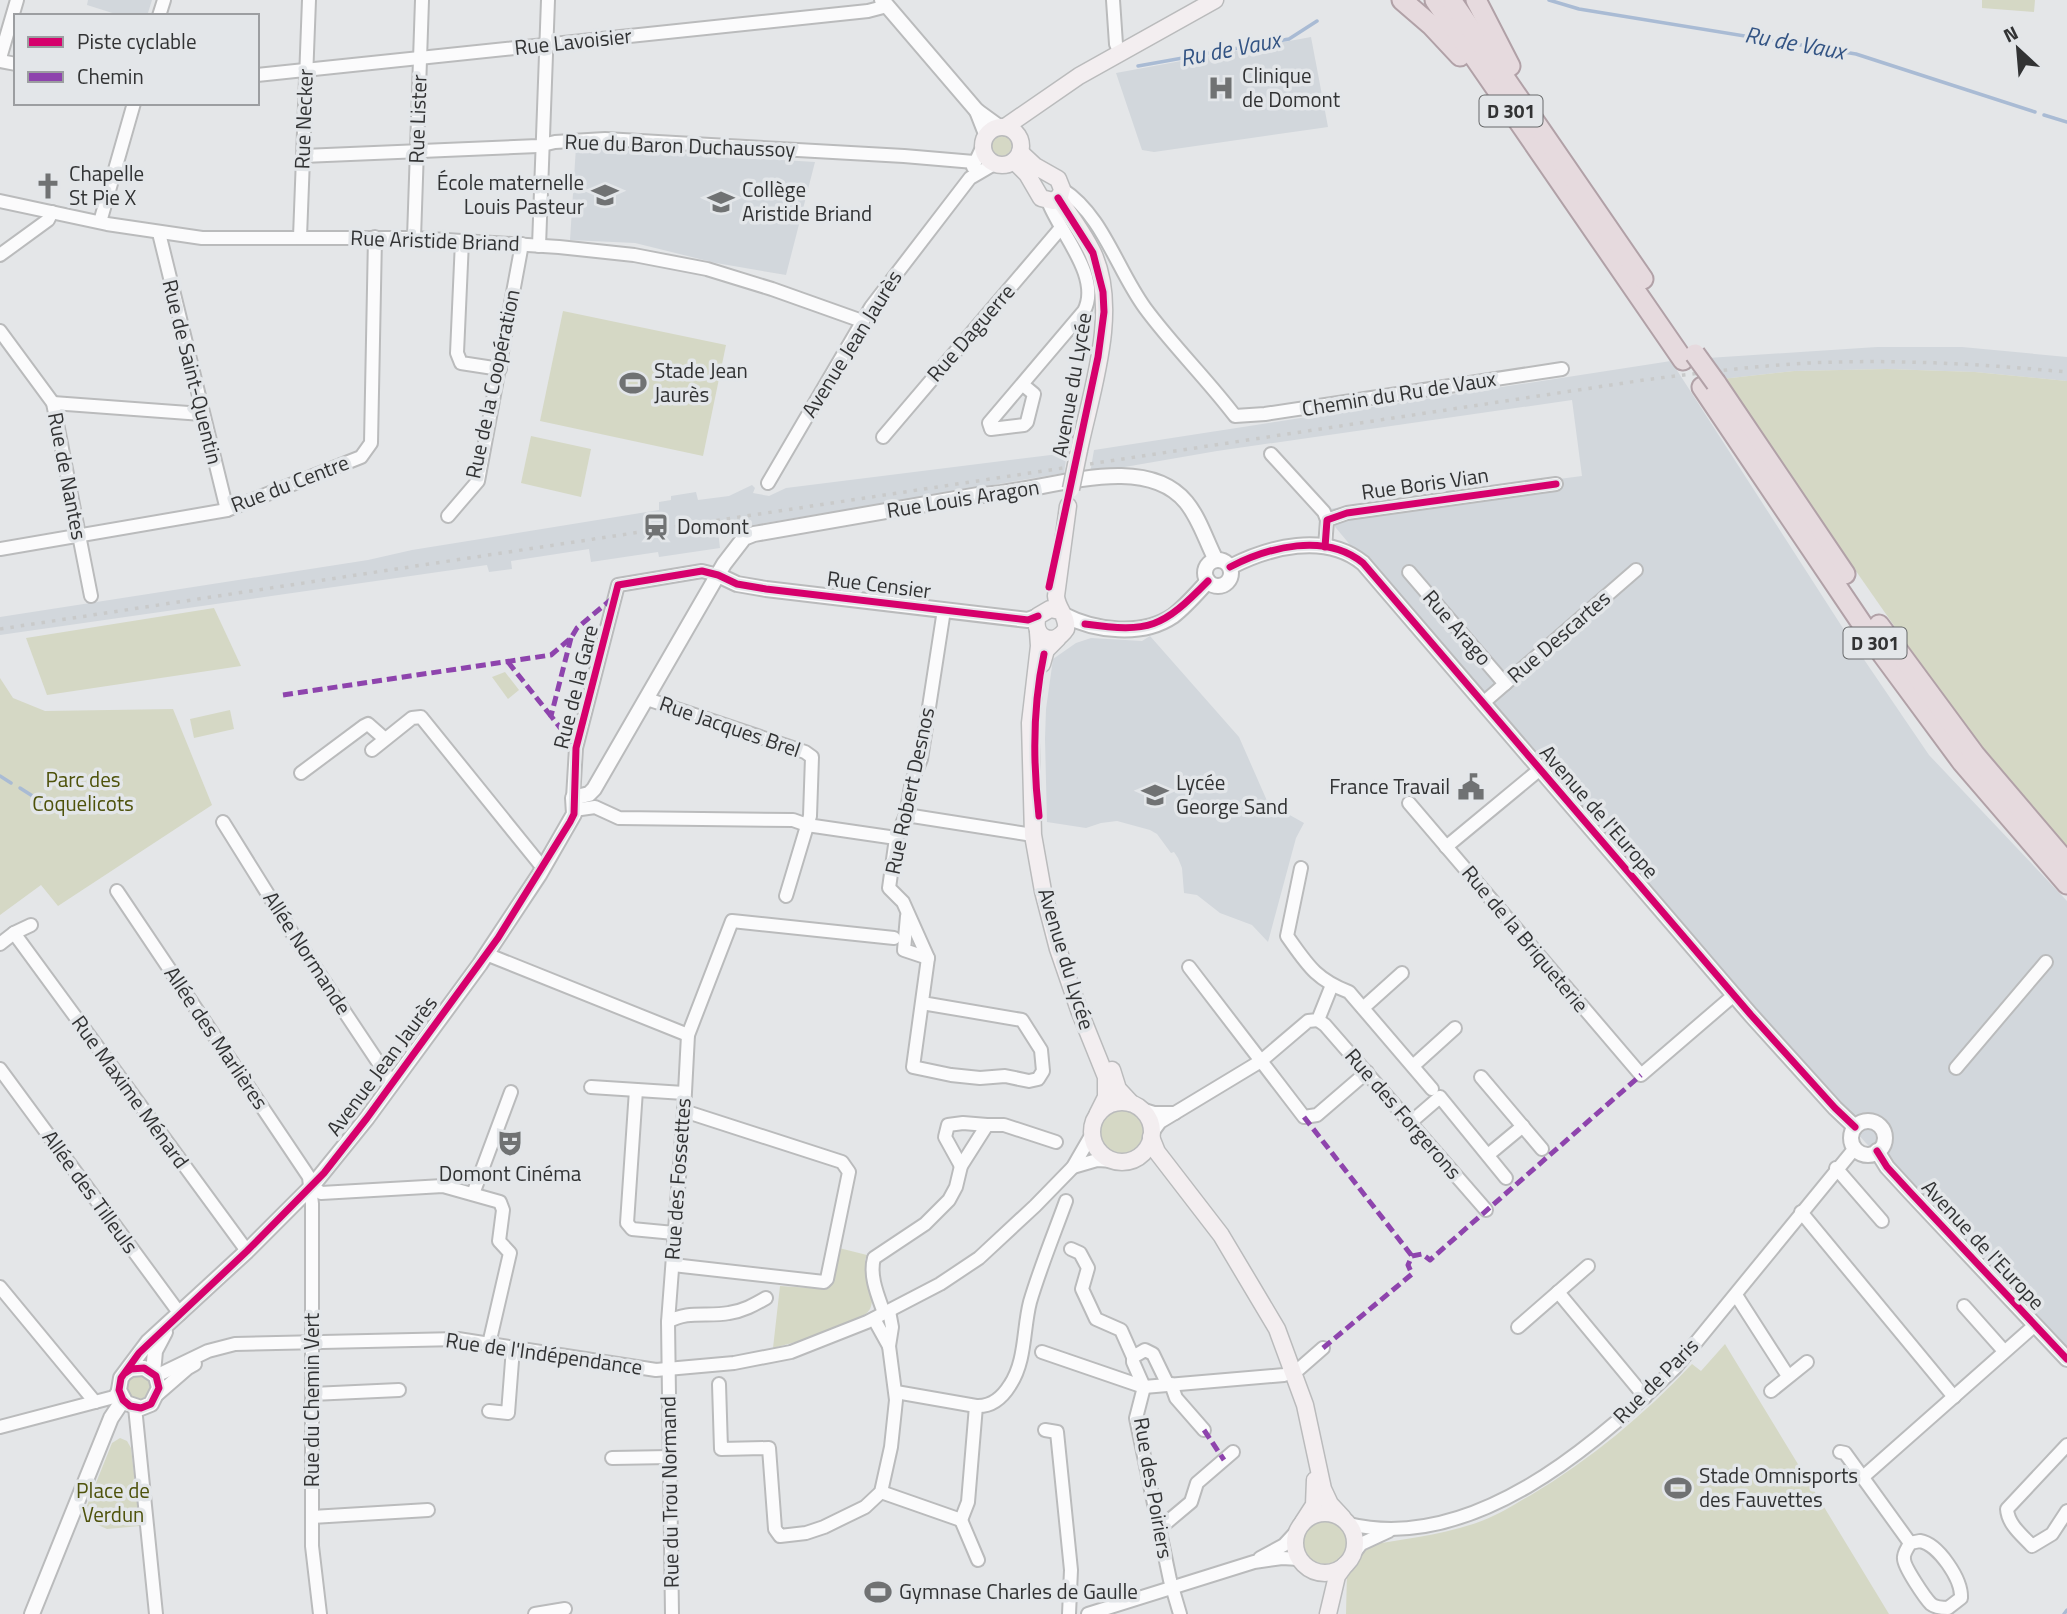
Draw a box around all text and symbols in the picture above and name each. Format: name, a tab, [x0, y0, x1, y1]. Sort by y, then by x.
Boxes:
legend	[14, 14, 259, 105]
north arrow	[1983, 14, 2053, 84]
water label: Ru de Vaux	[1742, 16, 1850, 69]
text: N	[1998, 17, 2023, 49]
street label: Rue Lavoisier	[513, 19, 633, 63]
water label: Ru de Vaux	[1177, 21, 1285, 75]
text: Piste cyclable	[77, 25, 197, 57]
place label: Clinique de Domont	[1242, 59, 1341, 115]
text: Chemin	[77, 60, 144, 92]
street label: Rue Necker	[285, 68, 321, 170]
hospital icon: Clinique de Domont	[1206, 73, 1236, 103]
street label: Rue Lister	[399, 74, 435, 164]
road number: D 301	[1480, 96, 1542, 127]
street label: Rue du Baron Duchaussoy	[564, 125, 796, 165]
place label: Chapelle St Pie X	[69, 157, 144, 213]
place label: École maternelle Louis Pasteur	[437, 166, 584, 222]
church icon: Chapelle St Pie X	[33, 171, 63, 201]
place label: Collège Aristide Briand	[742, 173, 872, 229]
school or university icon: École maternelle Louis Pasteur	[590, 180, 620, 210]
school or university icon: Collège Aristide Briand	[706, 187, 736, 217]
street label: Rue Aristide Briand	[350, 221, 520, 259]
street label: Avenue Jean Jaurès	[793, 264, 909, 423]
street label: Rue de Saint-Quentin	[155, 276, 231, 468]
street label: Rue Daguerre	[919, 276, 1022, 388]
street label: Rue de la Coopération	[456, 286, 528, 481]
street label: Avenue du Lycée	[1043, 310, 1099, 460]
place label: Stade Jean Jaurès	[654, 354, 748, 410]
street label: Chemin du Ru de Vaux	[1300, 362, 1499, 424]
sports icon: Stade Jean Jaurès	[618, 368, 648, 398]
street label: Rue de Nantes	[40, 409, 96, 542]
street label: Rue du Centre	[226, 446, 353, 520]
street label: Rue Boris Vian	[1359, 458, 1491, 508]
street label: Rue Louis Aragon	[884, 470, 1041, 526]
place label: Domont	[677, 510, 749, 542]
station icon: Domont	[641, 512, 671, 542]
street label: Rue Censier	[825, 562, 933, 606]
street label: Rue Arago	[1416, 582, 1500, 672]
street label: Rue Descartes	[1500, 582, 1617, 690]
street label: Rue de la Gare	[544, 621, 606, 752]
road number: D 301	[1843, 628, 1906, 658]
street label: Rue Jacques Brel	[655, 687, 805, 765]
street label: Rue Robert Desnos	[876, 704, 942, 877]
street label: Avenue de l'Europe	[1532, 737, 1667, 885]
park label: Parc des Coquelicots	[32, 763, 134, 819]
place label: Lycée George Sand	[1176, 766, 1288, 822]
place label: France Travail	[1329, 770, 1450, 802]
public building icon: France Travail	[1456, 772, 1486, 802]
school or university icon: Lycée George Sand	[1140, 780, 1170, 810]
street label: Rue de la Briqueterie	[1455, 858, 1597, 1019]
street label: Allée Normande	[256, 884, 360, 1021]
street label: Avenue du Lycée	[1030, 884, 1104, 1033]
street label: Allée des Marlières	[157, 959, 277, 1116]
street label: Avenue Jean Jaurès	[318, 988, 445, 1142]
street label: Rue Maxime Ménard	[64, 1008, 197, 1175]
street label: Rue des Forgerons	[1338, 1041, 1470, 1186]
street label: Rue des Fossettes	[655, 1097, 699, 1261]
street label: Allée des Tilleuls	[35, 1123, 147, 1260]
theatre icon: Domont Cinéma	[495, 1128, 525, 1158]
place label: Domont Cinéma	[439, 1157, 582, 1189]
street label: Avenue de l'Europe	[1915, 1172, 2053, 1317]
street label: Rue du Chemin Vert	[295, 1312, 327, 1487]
street label: Rue de l'Indépendance	[444, 1323, 645, 1383]
street label: Rue de Paris	[1605, 1330, 1706, 1431]
street label: Rue du Trou Normand	[651, 1396, 687, 1588]
street label: Rue des Poiriers	[1126, 1415, 1182, 1561]
place label: Stade Omnisports des Fauvettes	[1699, 1459, 1858, 1515]
sports icon: Stade Omnisports des Fauvettes	[1663, 1473, 1693, 1503]
park label: Place de Verdun	[76, 1474, 150, 1530]
place label: Gymnase Charles de Gaulle	[899, 1575, 1138, 1607]
sports icon: Gymnase Charles de Gaulle	[863, 1577, 893, 1607]

